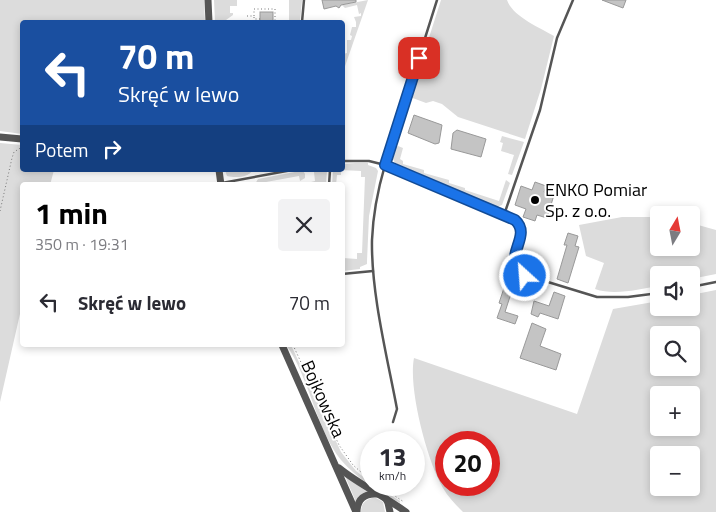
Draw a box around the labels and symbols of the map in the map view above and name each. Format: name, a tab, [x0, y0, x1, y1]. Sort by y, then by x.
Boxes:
pin	[398, 37, 440, 79]
place label: ENKO Pomiar Sp. z o.o.	[545, 176, 647, 224]
marker: ENKO Pomiar Sp. z o.o.	[529, 194, 541, 206]
north arrow	[650, 206, 700, 256]
position arrow	[498, 249, 550, 301]
street label: Bojkowska	[294, 356, 352, 442]
speed limit sign: 20	[435, 431, 500, 496]

